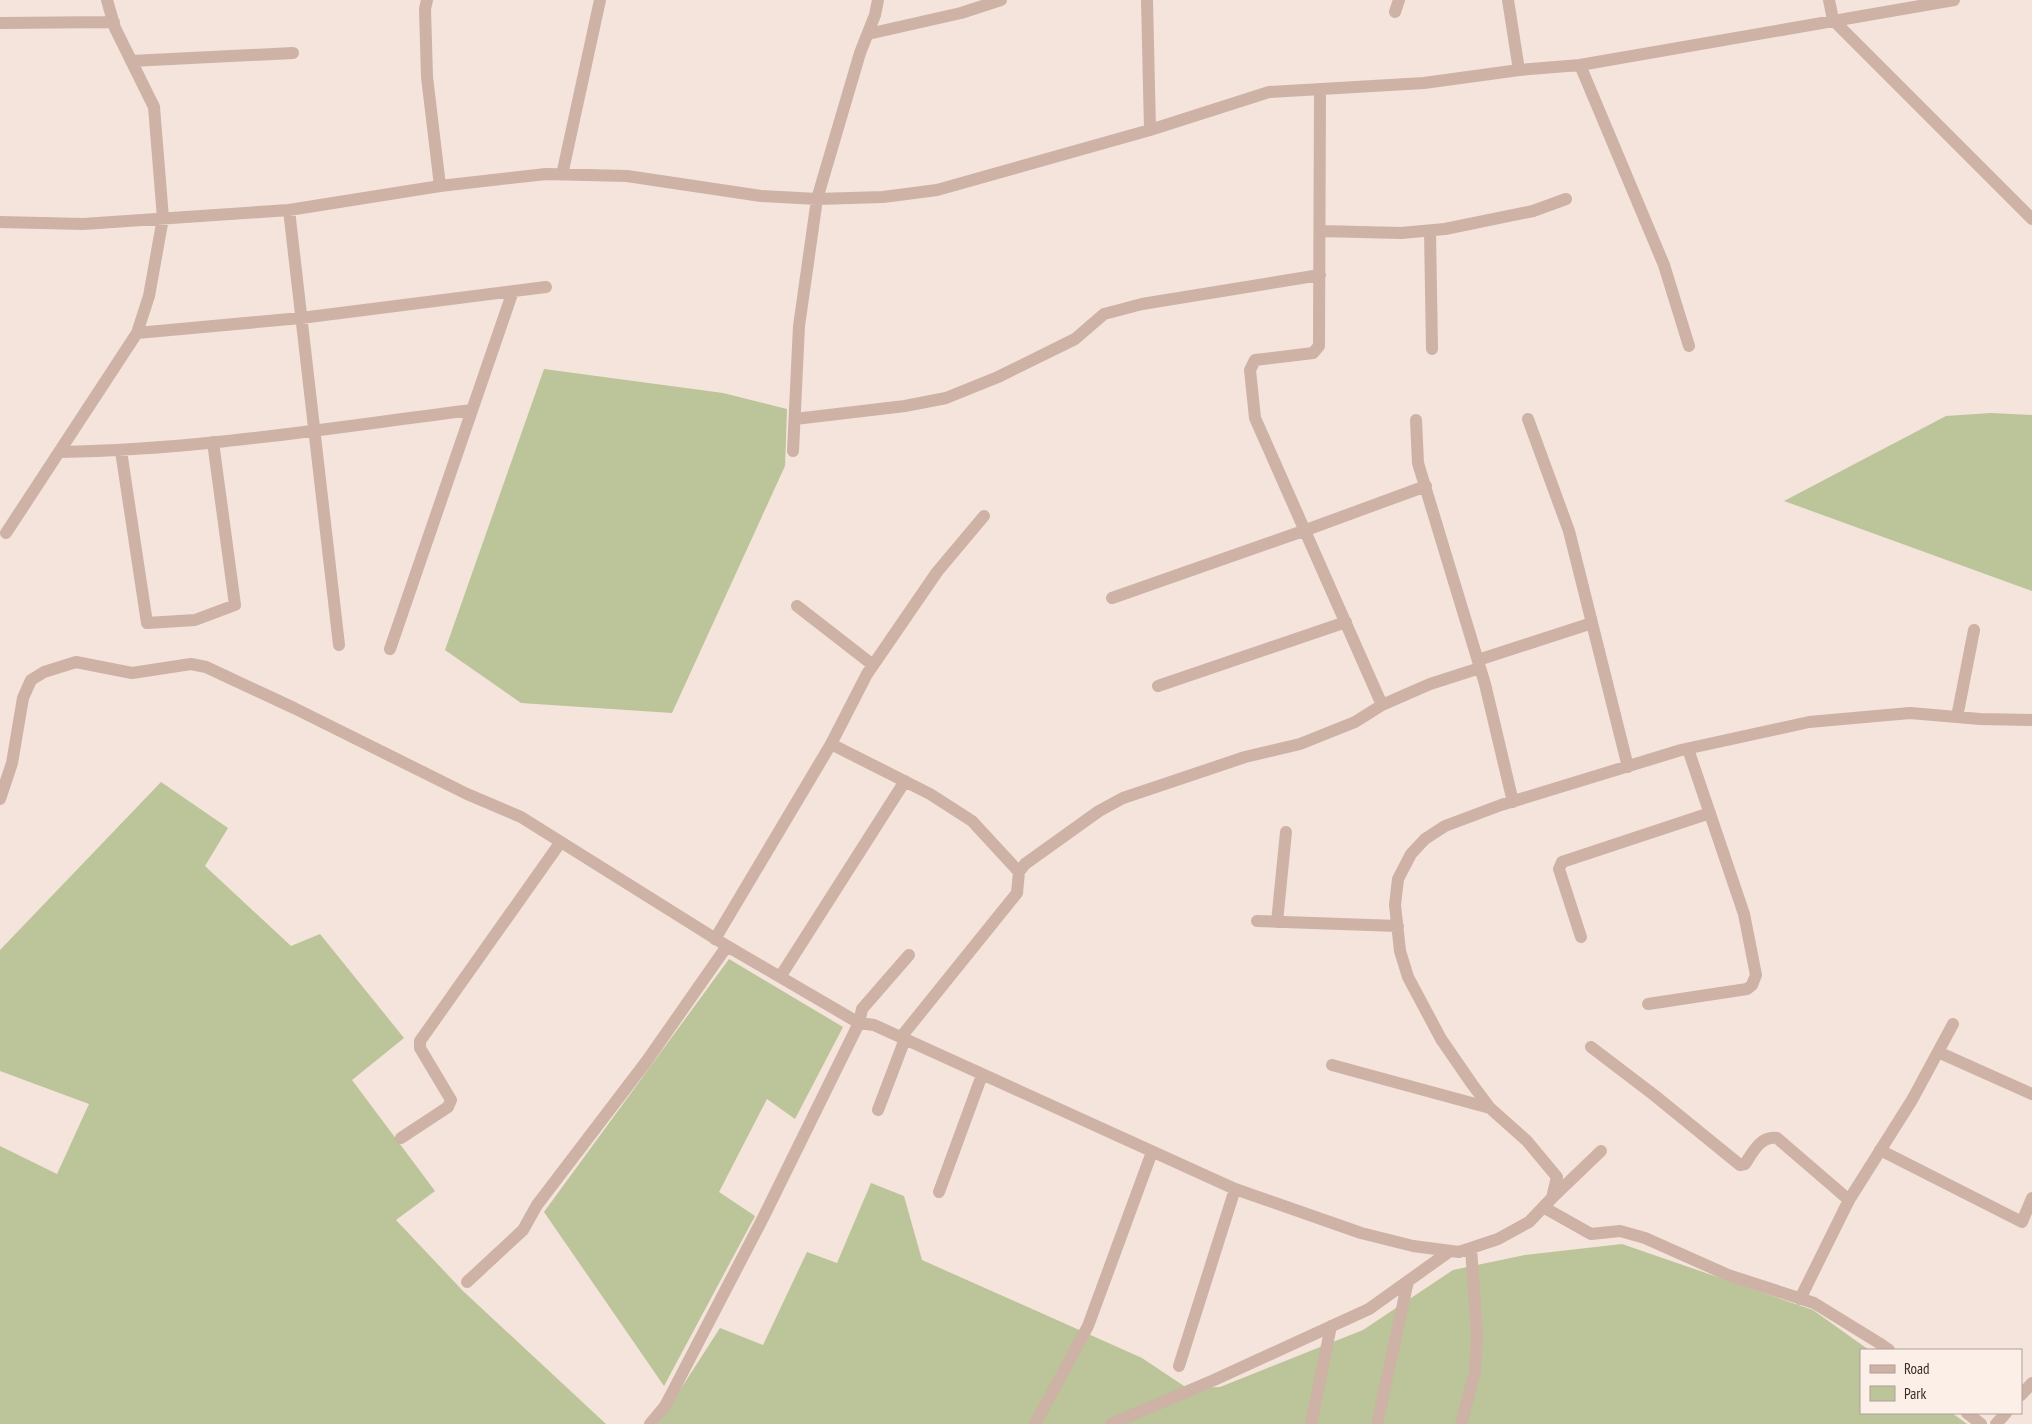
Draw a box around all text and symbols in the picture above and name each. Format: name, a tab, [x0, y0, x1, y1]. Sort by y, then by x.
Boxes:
legend	[1860, 1349, 2022, 1414]
text: Road	[1904, 1359, 1930, 1378]
text: Park	[1904, 1384, 1926, 1403]

